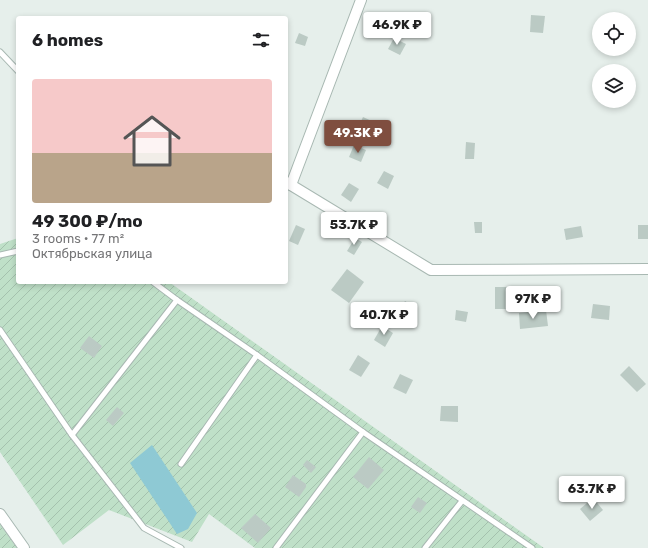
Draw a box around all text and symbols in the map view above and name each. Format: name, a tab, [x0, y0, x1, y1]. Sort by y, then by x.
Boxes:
pin: 46.9K ₽	[360, 12, 434, 46]
map controls	[592, 12, 636, 108]
button: locate	[592, 12, 636, 56]
text: 46.9K ₽	[372, 17, 422, 32]
icon: filters	[250, 29, 272, 51]
text: 6 homes	[32, 30, 103, 50]
button: layers	[592, 64, 636, 108]
icon: home	[116, 105, 188, 177]
pin: 49.3K ₽	[321, 120, 395, 154]
text: 49.3K ₽	[333, 125, 383, 140]
text: 49 300 ₽/mo	[32, 211, 143, 231]
pin: 53.7K ₽	[317, 212, 391, 246]
text: 53.7K ₽	[330, 217, 378, 232]
text: 3 rooms · 77 m²	[32, 231, 124, 246]
text: Октябрьская улица	[32, 246, 152, 261]
pin: 97K ₽	[505, 286, 561, 320]
text: 97K ₽	[515, 291, 551, 306]
pin: 40.7K ₽	[347, 302, 421, 336]
text: 40.7K ₽	[359, 307, 409, 322]
pin: 63.7K ₽	[555, 476, 629, 510]
text: 63.7K ₽	[568, 481, 616, 496]

